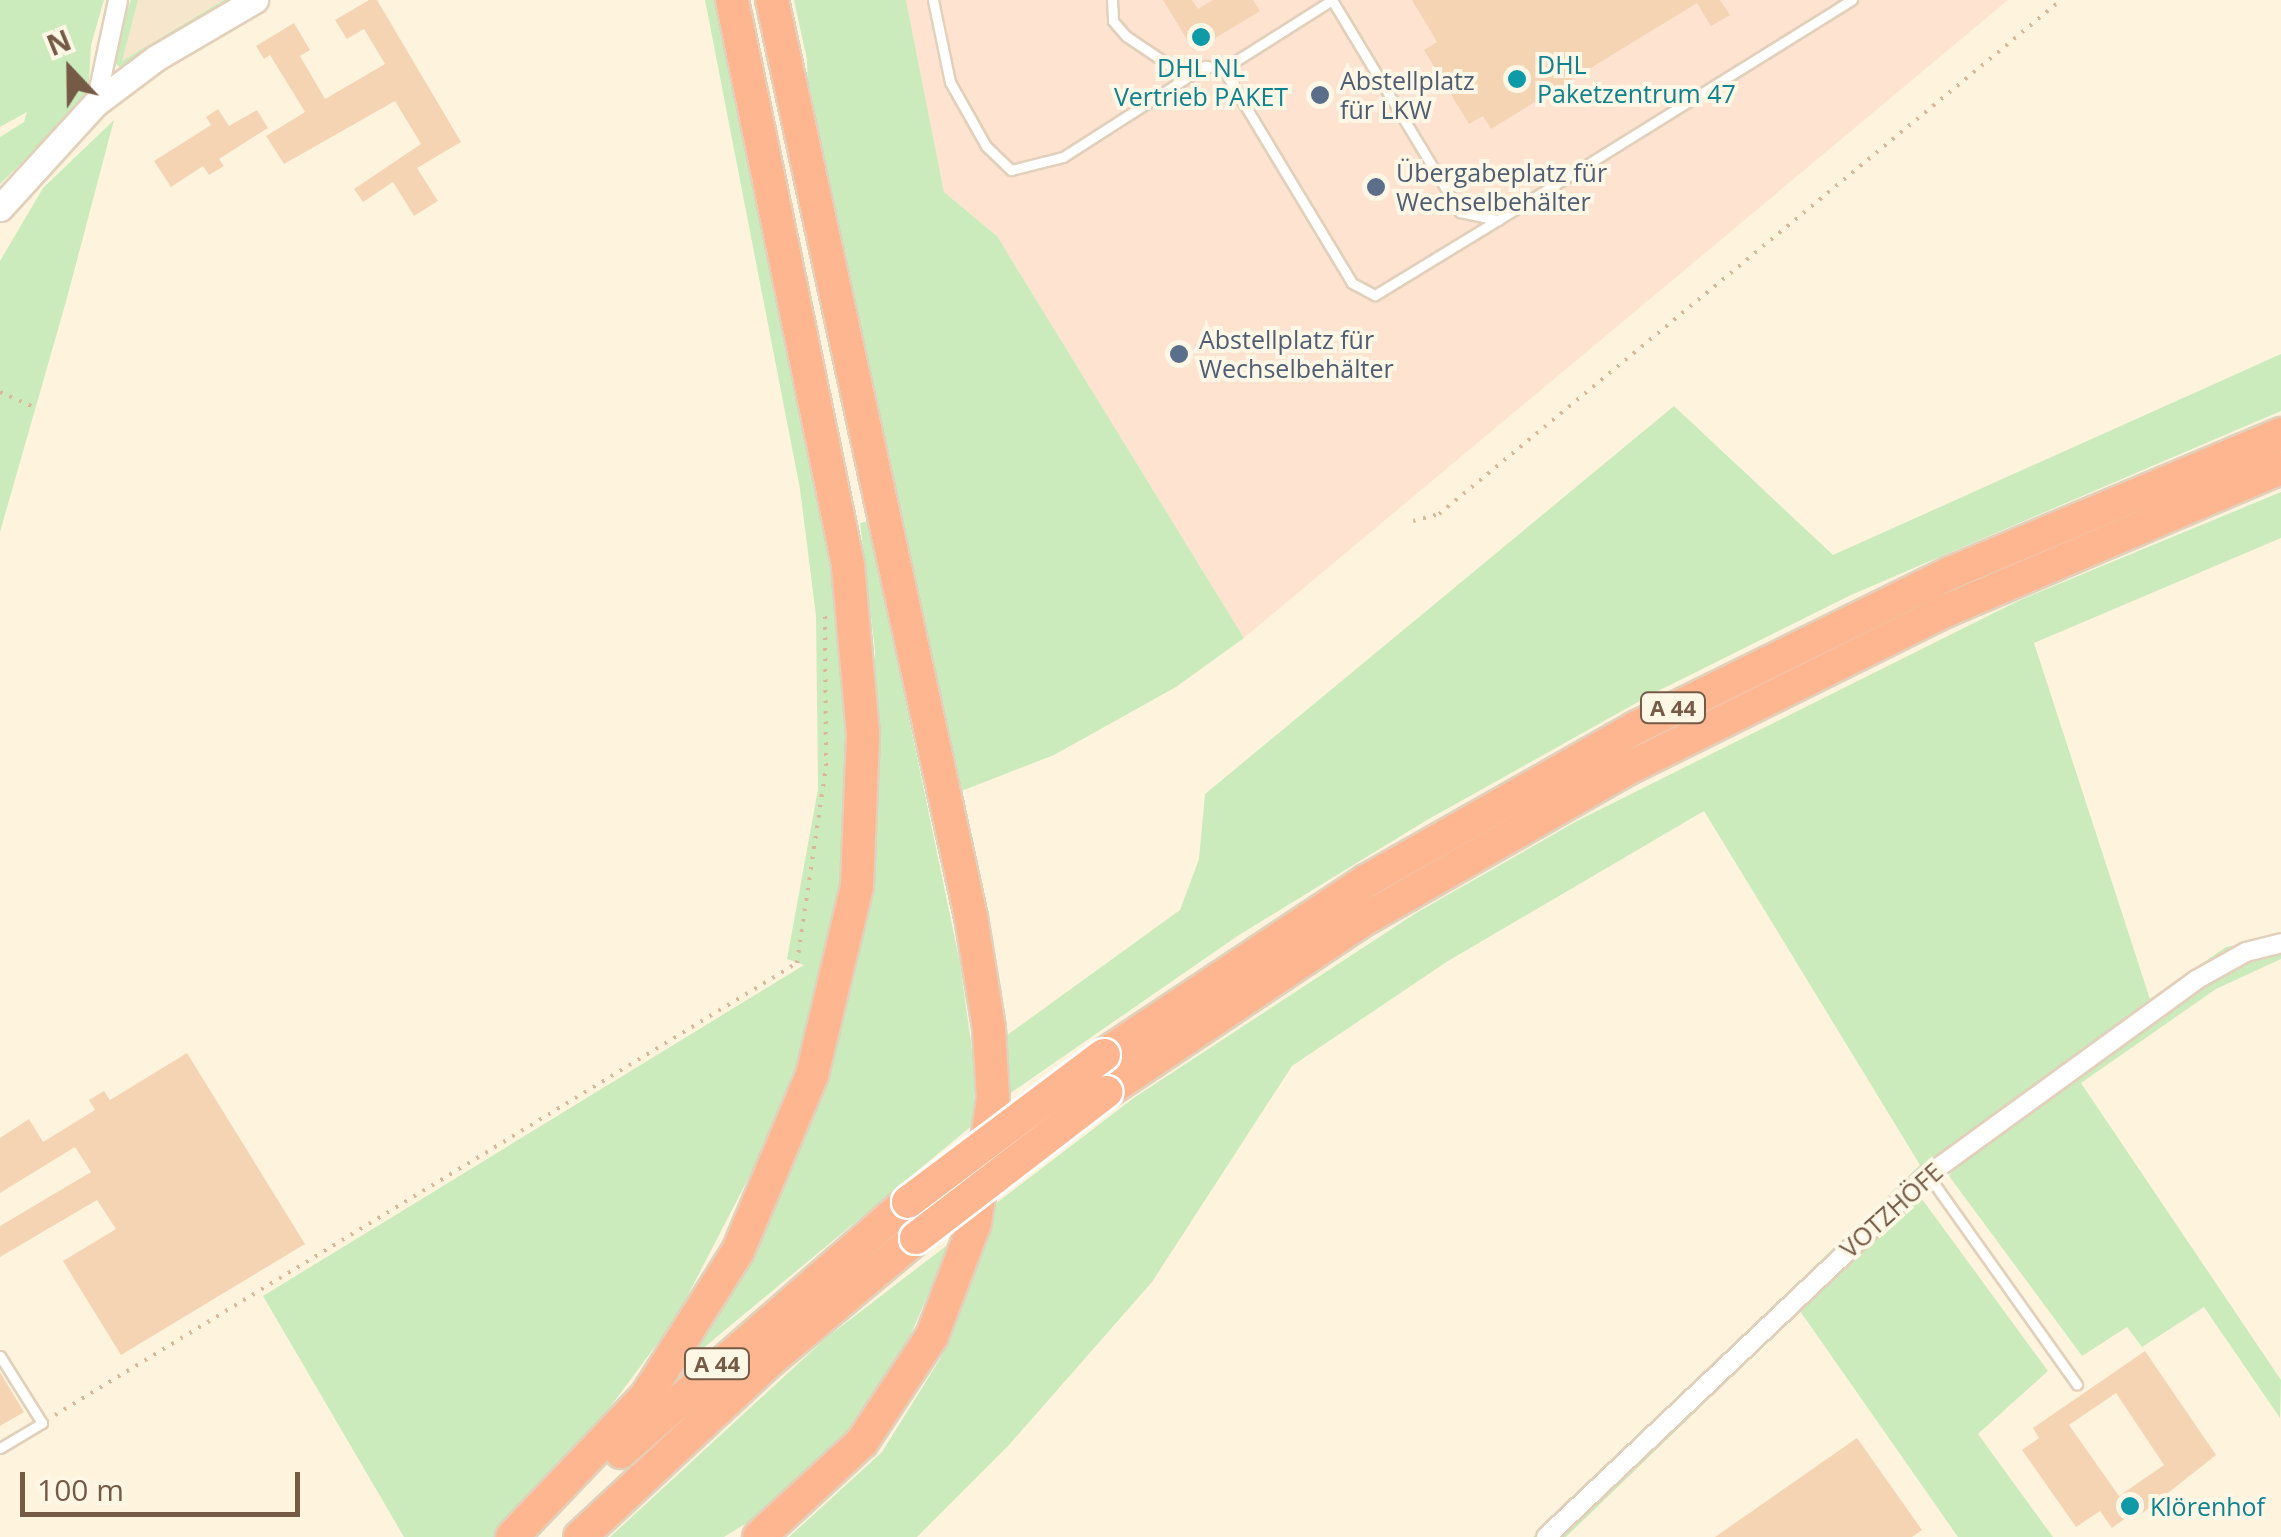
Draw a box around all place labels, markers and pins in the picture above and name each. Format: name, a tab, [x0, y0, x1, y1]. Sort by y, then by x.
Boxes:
marker: DHL NL Vertrieb PAKET	[1190, 26, 1212, 48]
place label: DHL Paketzentrum 47	[1537, 50, 1736, 109]
place label: DHL NL Vertrieb PAKET	[1114, 53, 1288, 112]
place label: Abstellplatz für LKW	[1340, 66, 1475, 125]
marker: DHL Paketzentrum 47	[1506, 68, 1528, 90]
marker: Abstellplatz für LKW	[1309, 84, 1331, 106]
place label: Übergabeplatz für Wechselbehälter	[1396, 158, 1607, 217]
marker: Übergabeplatz für Wechselbehälter	[1365, 176, 1387, 198]
place label: Abstellplatz für Wechselbehälter	[1199, 325, 1394, 384]
marker: Abstellplatz für Wechselbehälter	[1168, 343, 1190, 365]
place label: Klörenhof	[2150, 1491, 2265, 1521]
marker: Klörenhof	[2119, 1495, 2141, 1517]

